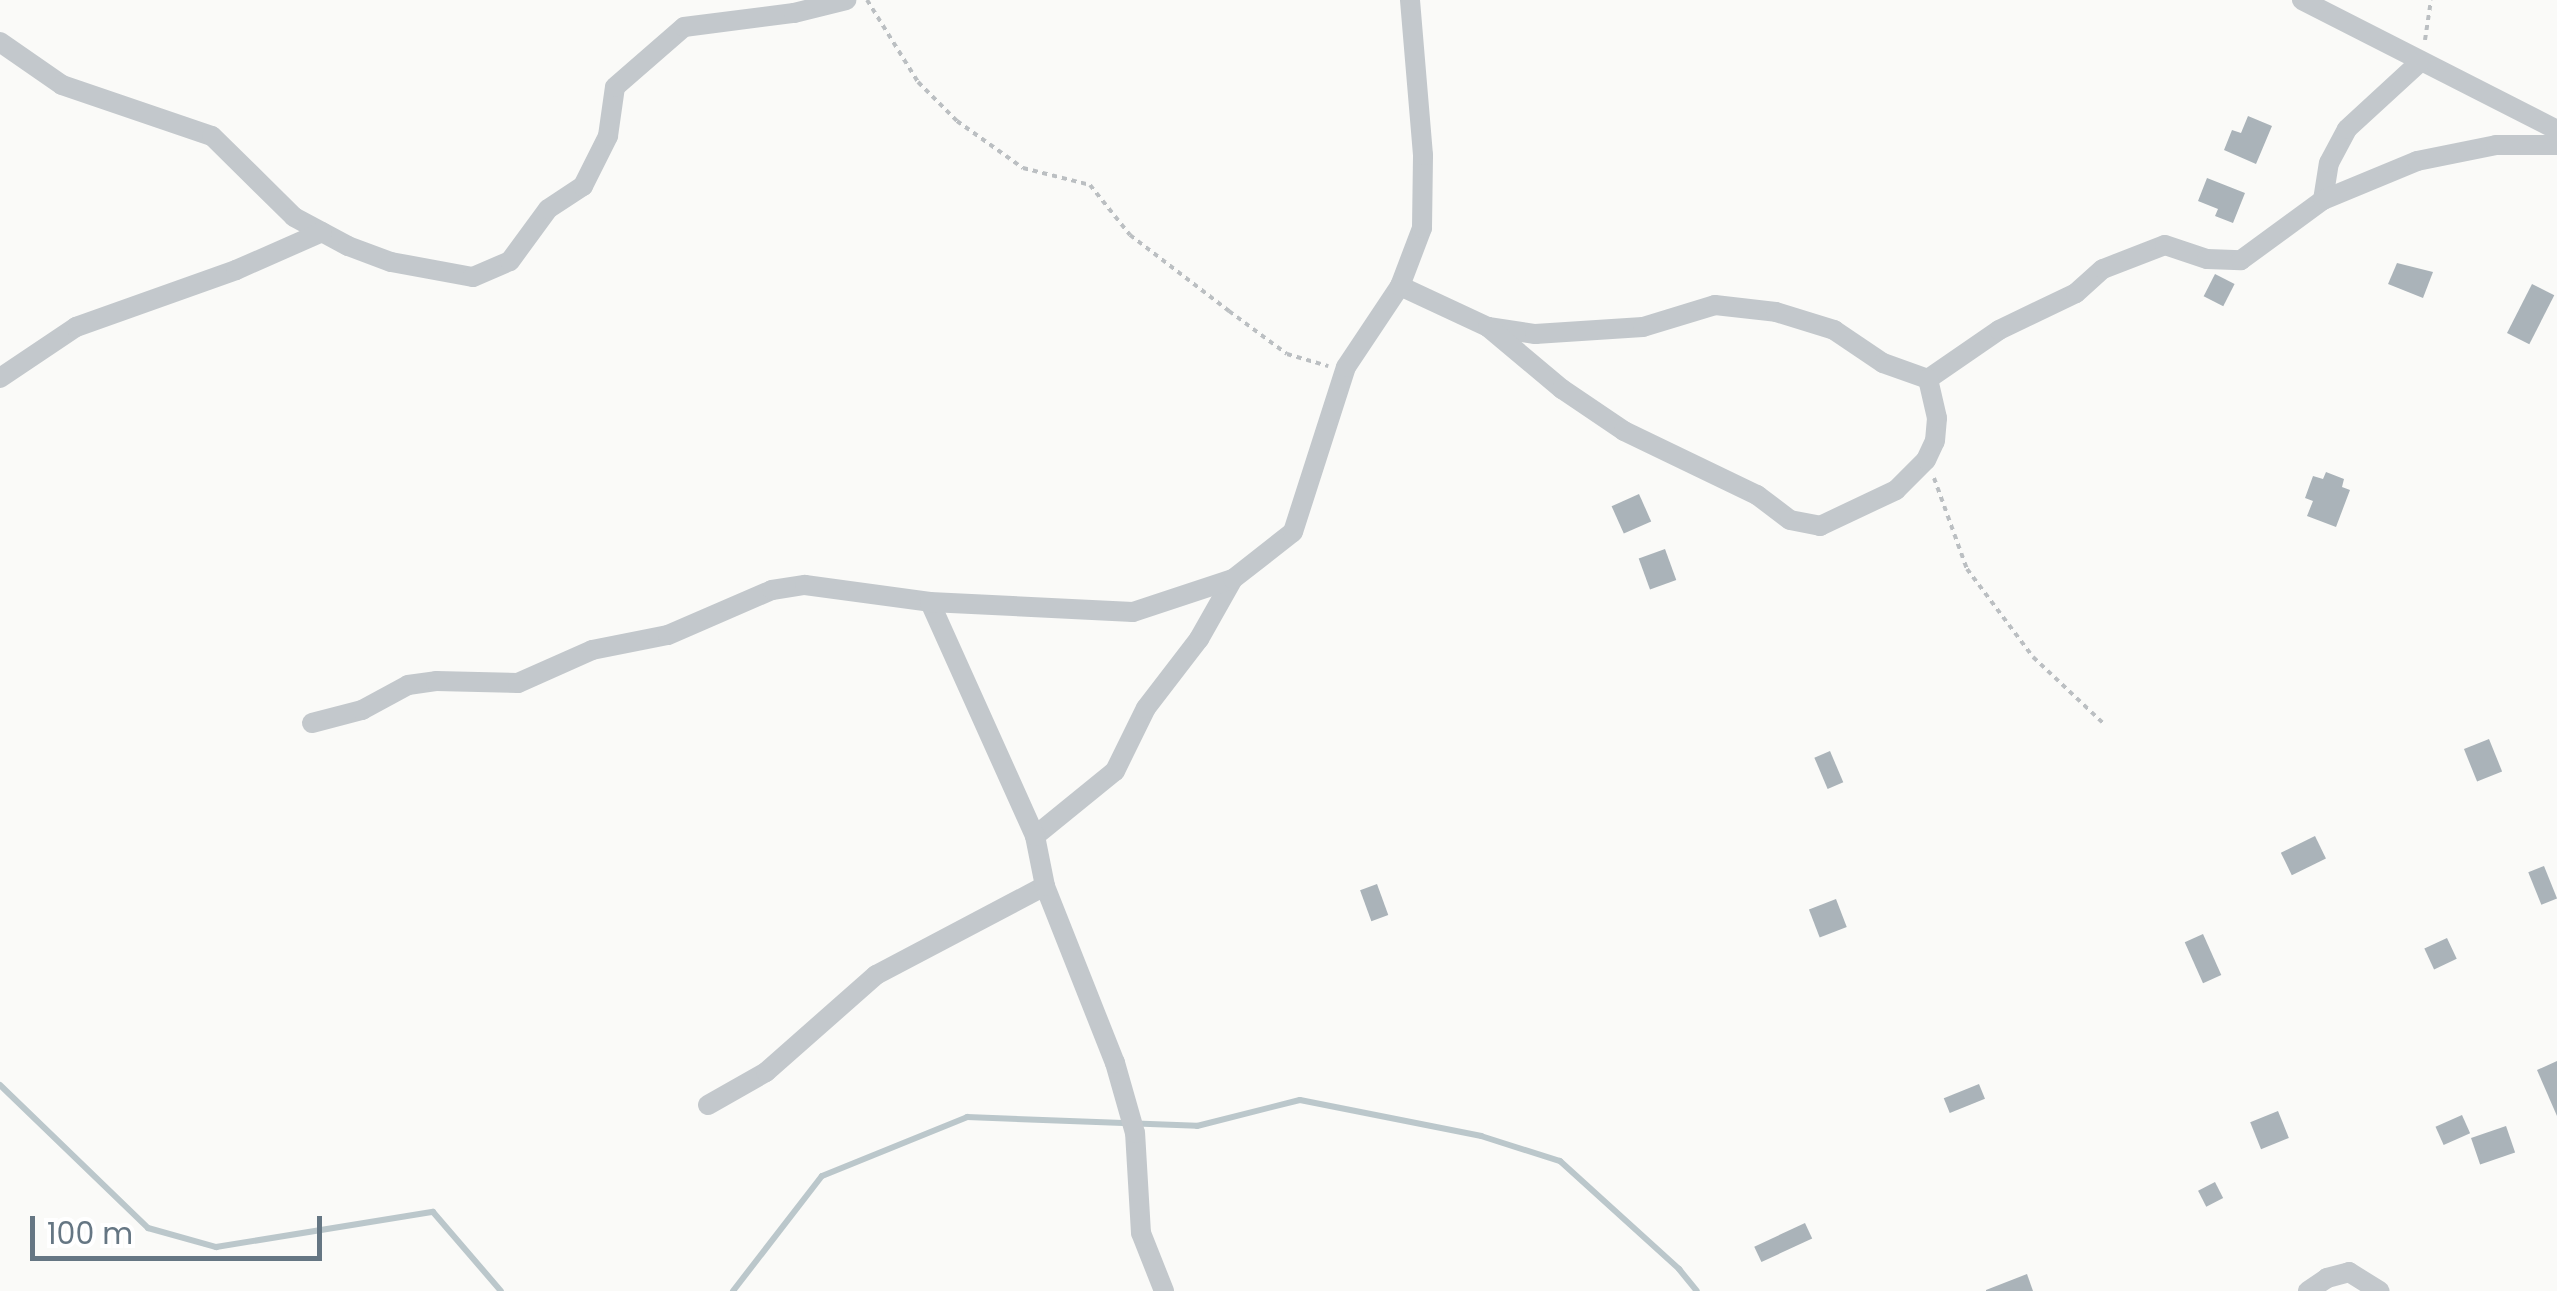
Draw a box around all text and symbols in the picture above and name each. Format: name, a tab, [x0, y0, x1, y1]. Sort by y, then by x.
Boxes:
scale bar	[35, 1196, 328, 1258]
text: 100 m	[47, 1212, 133, 1255]

